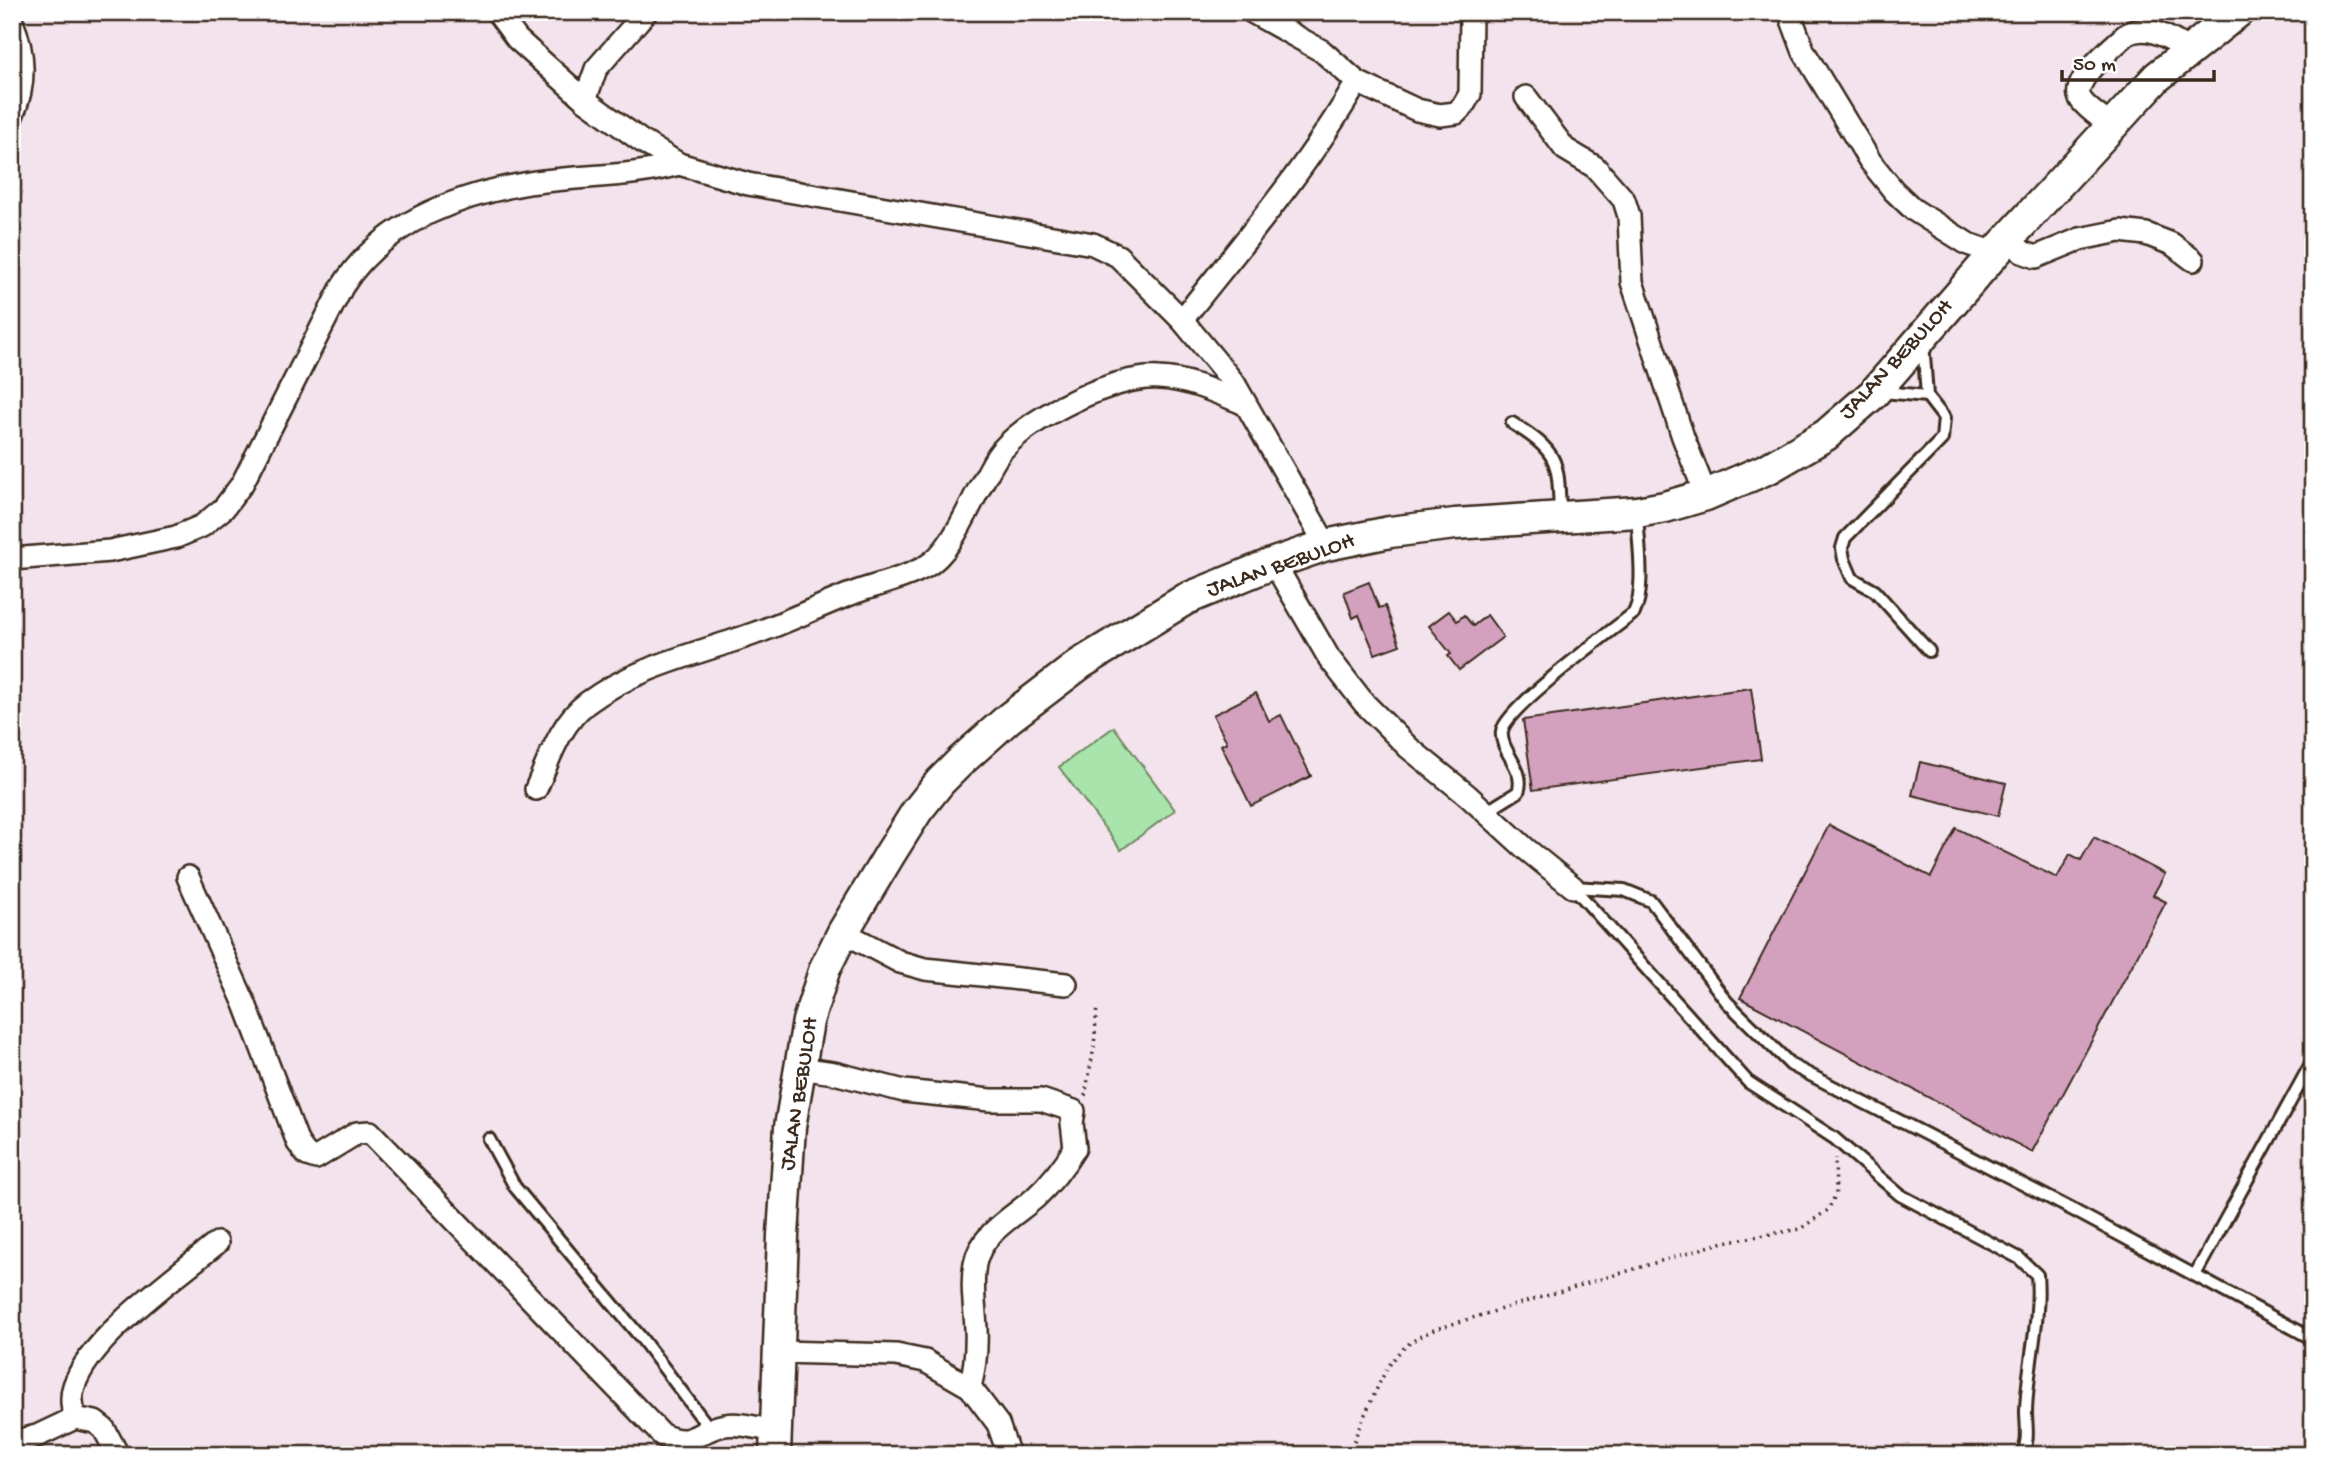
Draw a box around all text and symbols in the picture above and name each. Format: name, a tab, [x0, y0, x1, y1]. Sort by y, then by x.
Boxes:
scale bar	[2062, 38, 2215, 82]
text: 50 m	[2073, 54, 2116, 79]
street label: JALAN BEBULOH	[1834, 294, 1960, 426]
street label: JALAN BEBULOH	[1203, 528, 1359, 604]
street label: JALAN BEBULOH	[775, 1015, 826, 1173]

